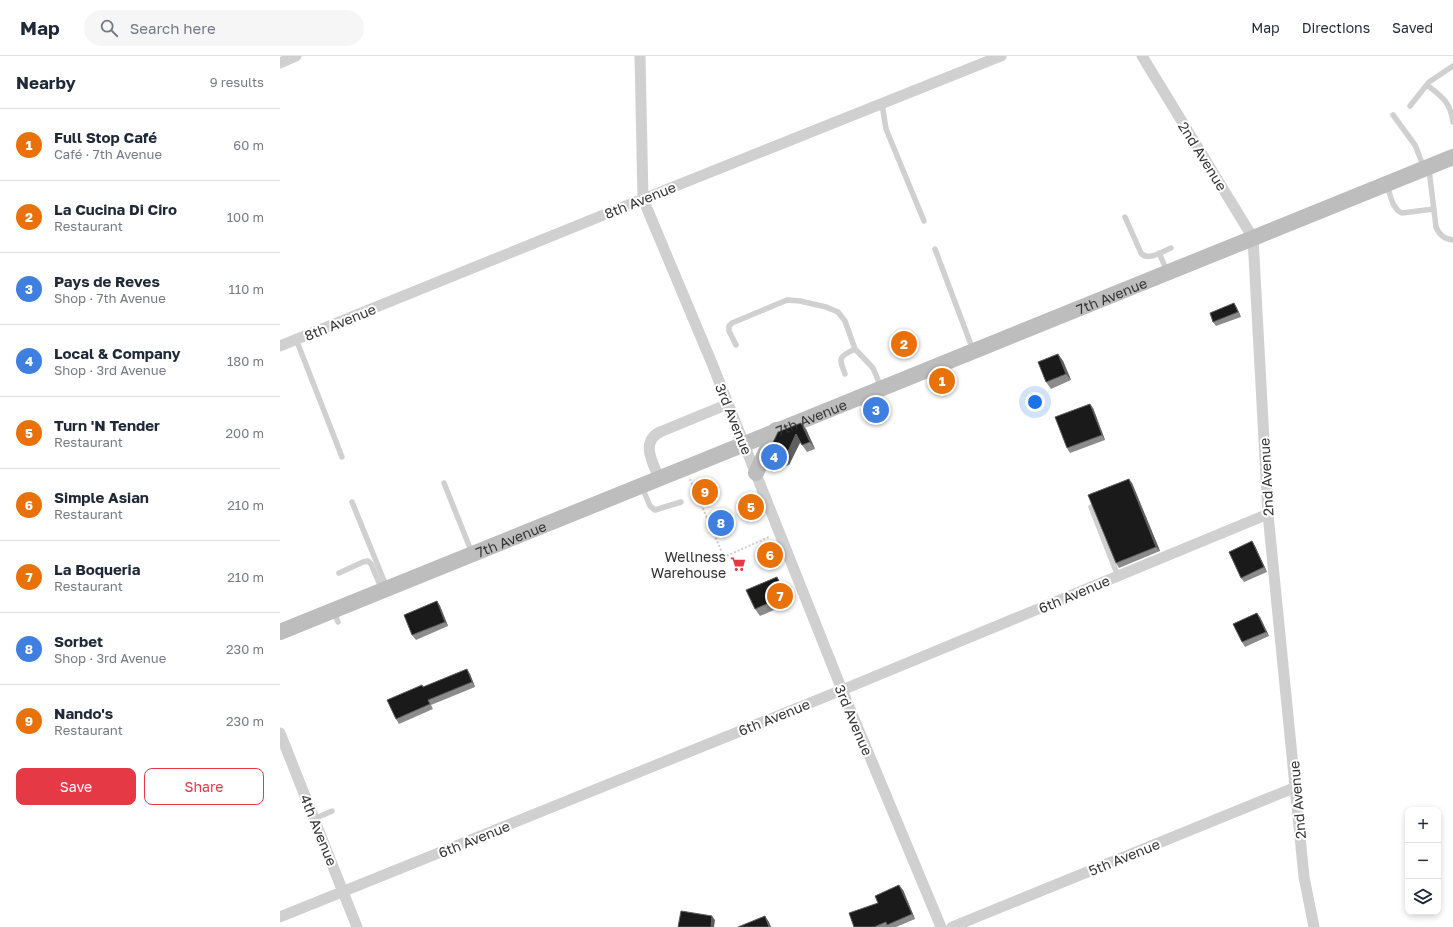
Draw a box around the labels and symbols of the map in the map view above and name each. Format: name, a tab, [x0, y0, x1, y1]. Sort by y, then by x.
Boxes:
street label: 2nd Avenue	[1175, 118, 1231, 194]
street label: 8th Avenue	[602, 178, 678, 222]
street label: 7th Avenue	[1074, 273, 1149, 317]
street label: 8th Avenue	[302, 300, 378, 344]
pin: 2	[891, 329, 917, 359]
pin: 1	[929, 366, 955, 396]
street label: 3rd Avenue	[712, 381, 756, 457]
your location	[1025, 392, 1045, 412]
street label: 7th Avenue	[773, 395, 849, 439]
pin: 3	[863, 395, 889, 425]
street label: 2nd Avenue	[1255, 437, 1277, 517]
pin: 4	[761, 442, 787, 472]
pin: 9	[692, 477, 718, 507]
pin: 5	[738, 492, 764, 522]
pin: 8	[708, 508, 734, 538]
street label: 7th Avenue	[473, 517, 549, 560]
pin: 6	[757, 540, 783, 570]
place label: Wellness Warehouse	[651, 548, 726, 581]
supermarket icon: Wellness Warehouse	[729, 555, 747, 573]
street label: 6th Avenue	[1036, 571, 1112, 617]
pin: 7	[767, 581, 793, 611]
street label: 3rd Avenue	[832, 682, 876, 758]
street label: 6th Avenue	[736, 695, 812, 739]
street label: 2nd Avenue	[1285, 760, 1309, 840]
street label: 4th Avenue	[297, 792, 341, 868]
street label: 6th Avenue	[436, 817, 512, 861]
street label: 5th Avenue	[1086, 835, 1162, 879]

